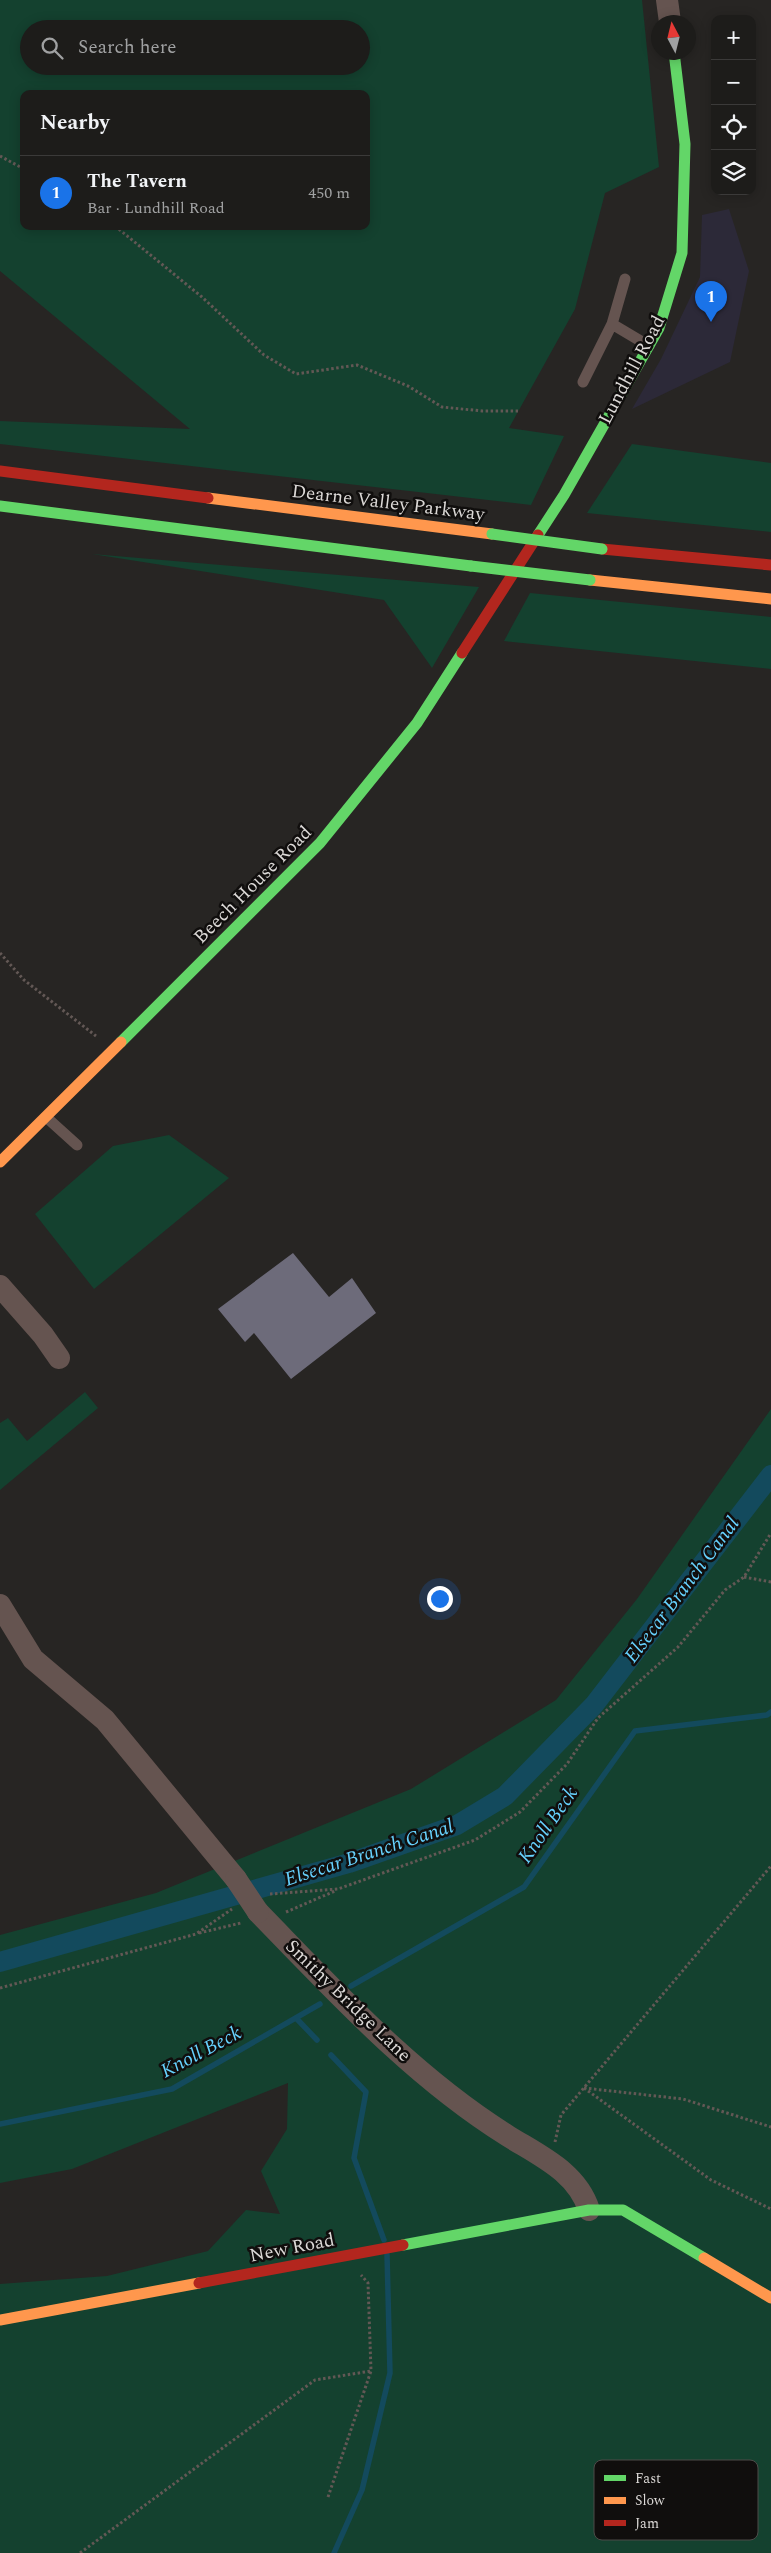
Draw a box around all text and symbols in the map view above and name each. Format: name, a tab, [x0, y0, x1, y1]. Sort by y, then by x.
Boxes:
north arrow	[651, 15, 696, 60]
map controls	[711, 15, 756, 195]
button: +	[711, 15, 756, 60]
search box	[20, 20, 370, 75]
text: Search here	[78, 33, 177, 62]
icon: search	[38, 34, 66, 62]
button: −	[711, 60, 756, 105]
button: locate	[711, 105, 756, 150]
text: Nearby	[40, 107, 110, 139]
button: layers	[711, 150, 756, 195]
text: The Tavern	[87, 167, 187, 196]
text: 1	[52, 181, 60, 205]
text: 450 m	[308, 181, 350, 205]
text: Bar · Lundhill Road	[87, 196, 225, 220]
pin: 1	[695, 281, 727, 322]
street label: Lundhill Road	[591, 310, 673, 430]
street label: Dearne Valley Parkway	[290, 477, 487, 529]
street label: Beech House Road	[187, 819, 319, 951]
water label: Elsecar Branch Canal	[617, 1511, 747, 1669]
your location	[427, 1586, 453, 1612]
water label: Knoll Beck	[510, 1780, 586, 1870]
water label: Elsecar Branch Canal	[281, 1811, 457, 1895]
street label: Smithy Bridge Lane	[278, 1933, 418, 2069]
water label: Knoll Beck	[155, 2018, 248, 2086]
street label: New Road	[247, 2226, 337, 2270]
legend	[594, 2460, 758, 2540]
text: Fast	[635, 2468, 661, 2489]
text: Slow	[635, 2490, 665, 2511]
text: Jam	[635, 2513, 659, 2534]

